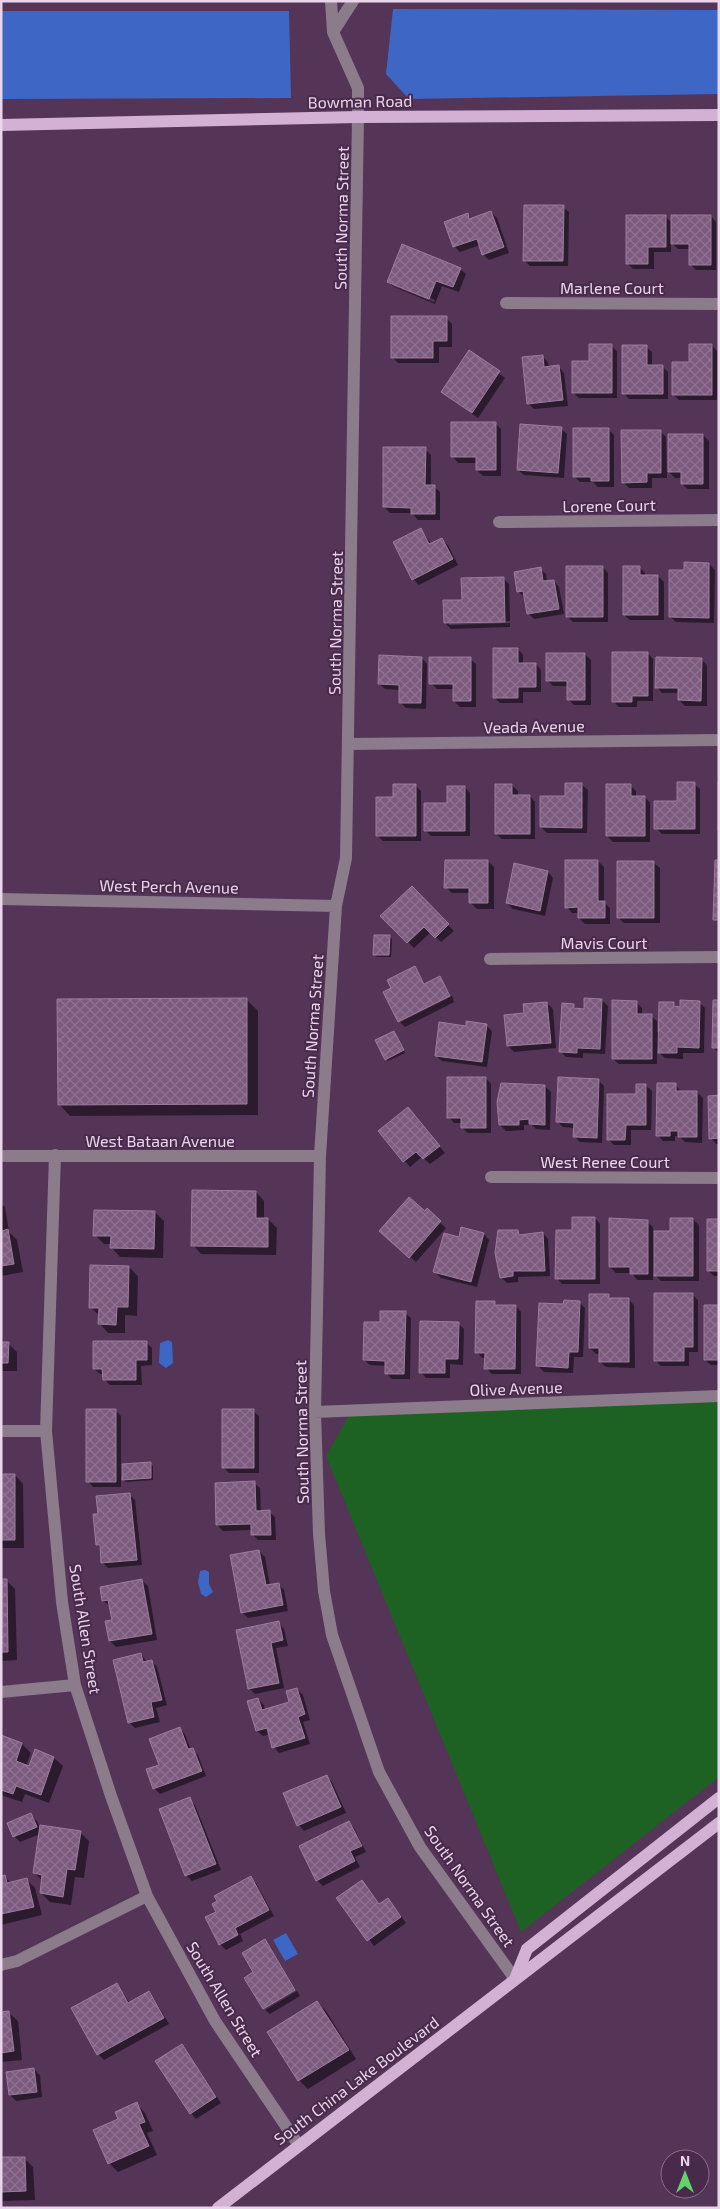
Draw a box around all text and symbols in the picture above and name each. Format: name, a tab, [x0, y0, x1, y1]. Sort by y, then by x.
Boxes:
street label: Bowman Road	[308, 91, 412, 111]
street label: South Norma Street	[330, 146, 352, 290]
street label: Marlene Court	[560, 278, 664, 297]
street label: Lorene Court	[562, 495, 656, 515]
street label: South Norma Street	[324, 551, 346, 695]
street label: Veada Avenue	[483, 716, 585, 736]
street label: West Perch Avenue	[99, 875, 239, 897]
street label: Mavis Court	[561, 933, 647, 952]
street label: South Norma Street	[298, 954, 326, 1098]
street label: West Bataan Avenue	[85, 1131, 235, 1150]
street label: West Renee Court	[540, 1152, 670, 1171]
street label: South Norma Street	[290, 1360, 312, 1504]
street label: Olive Avenue	[469, 1377, 563, 1399]
street label: South Allen Street	[66, 1563, 106, 1695]
street label: South Norma Street	[421, 1822, 519, 1950]
street label: South Allen Street	[183, 1938, 267, 2060]
street label: South China Lake Boulevard	[270, 2012, 442, 2148]
north arrow	[660, 2149, 710, 2199]
text: N	[680, 2152, 690, 2169]

